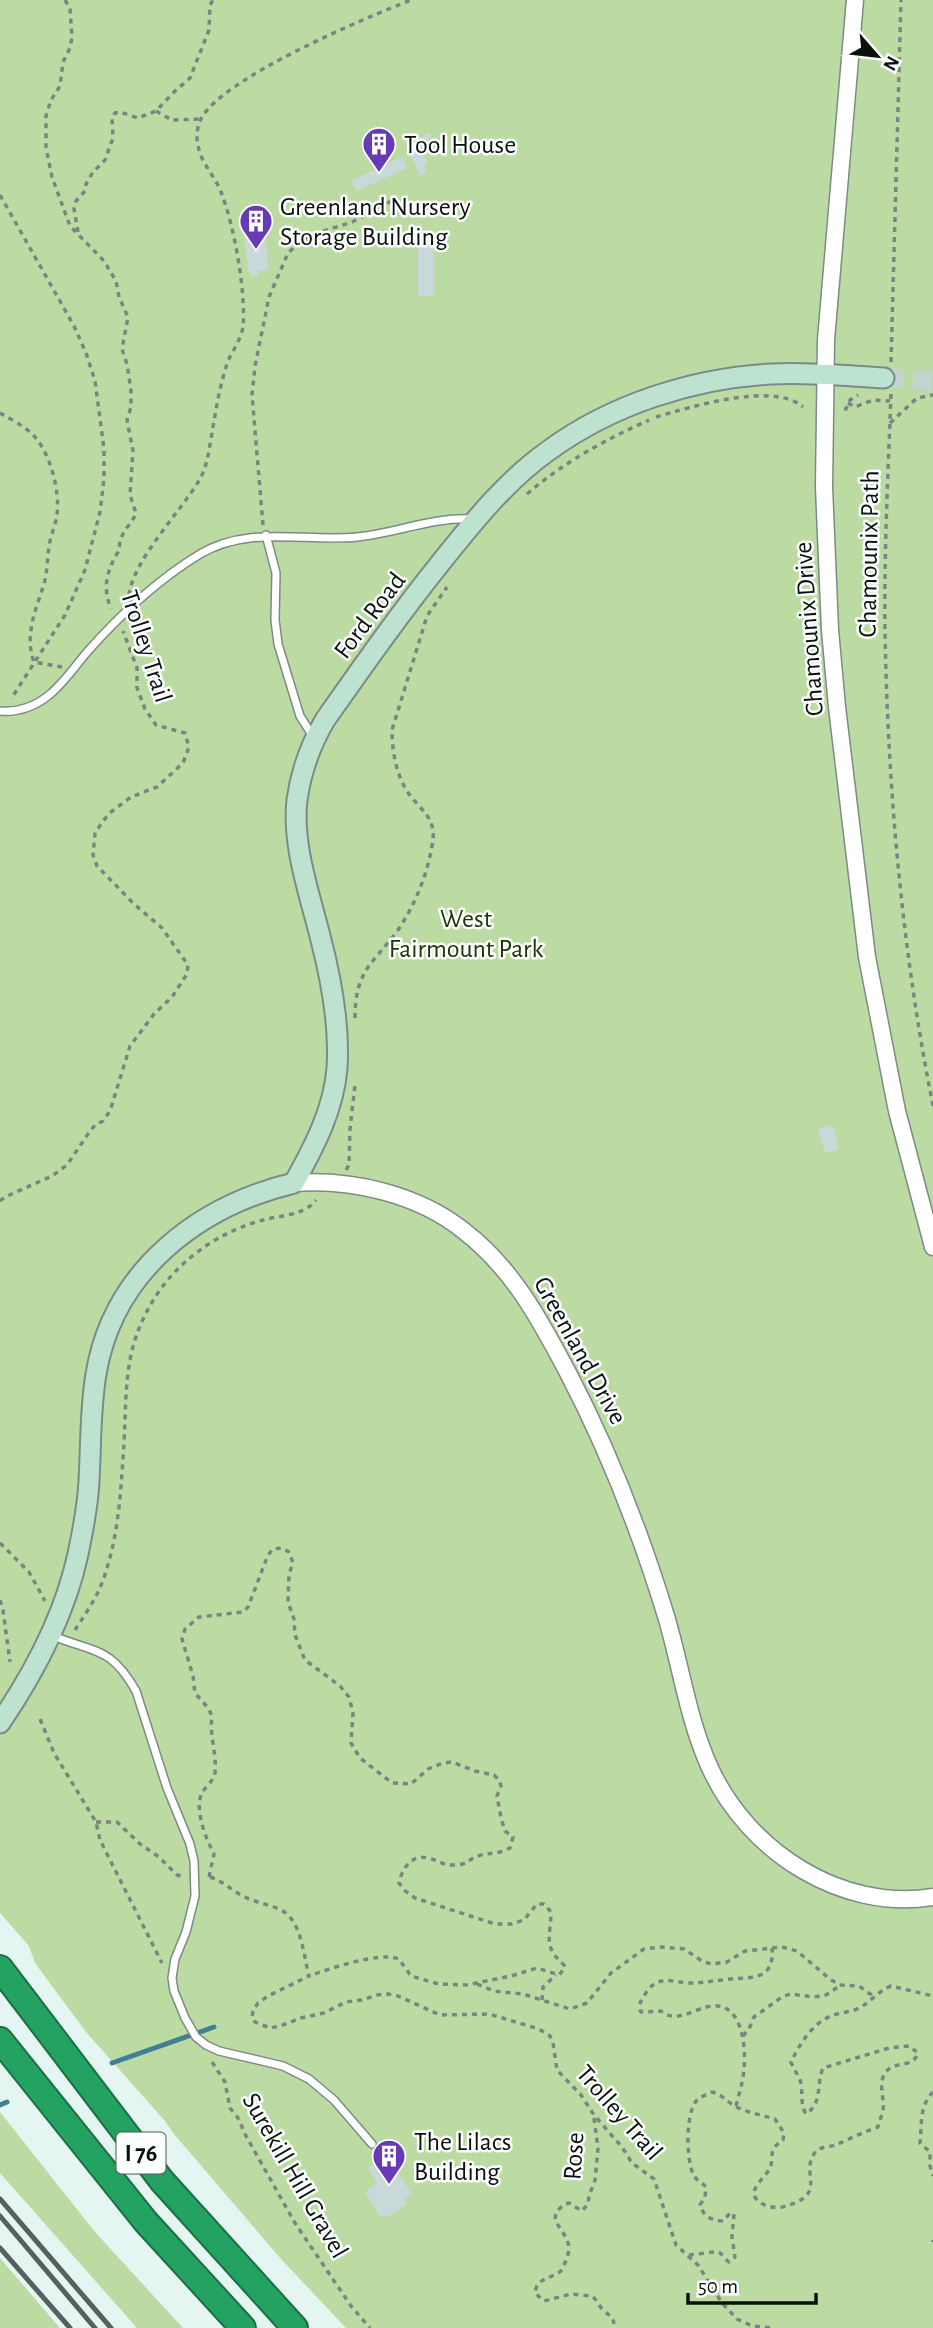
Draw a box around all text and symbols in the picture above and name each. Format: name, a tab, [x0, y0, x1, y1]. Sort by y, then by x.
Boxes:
north arrow	[842, 21, 912, 91]
text: N	[879, 53, 902, 74]
building icon: Tool House	[360, 125, 398, 174]
place label: Tool House	[404, 132, 516, 158]
place label: Greenland Nursery Storage Building	[280, 194, 471, 250]
building icon: Greenland Nursery Storage Building	[237, 202, 275, 251]
street label: Chamounix Path	[855, 470, 883, 638]
street label: Chamounix Drive	[790, 541, 828, 717]
street label: Ford Road	[329, 568, 410, 664]
street label: Trolley Trail	[116, 587, 176, 706]
park label: West Fairmount Park	[389, 906, 543, 962]
street label: Greenland Drive	[529, 1272, 631, 1429]
street label: Trolley Trail	[571, 2060, 667, 2165]
street label: Surekill Hill Gravel	[237, 2088, 353, 2263]
place label: The Lilacs Building	[414, 2129, 511, 2185]
street label: Rose	[559, 2131, 589, 2181]
road number: I 76	[116, 2132, 166, 2174]
building icon: The Lilacs Building	[370, 2137, 408, 2186]
scale bar	[688, 2262, 816, 2306]
text: 50 m	[698, 2276, 738, 2297]

